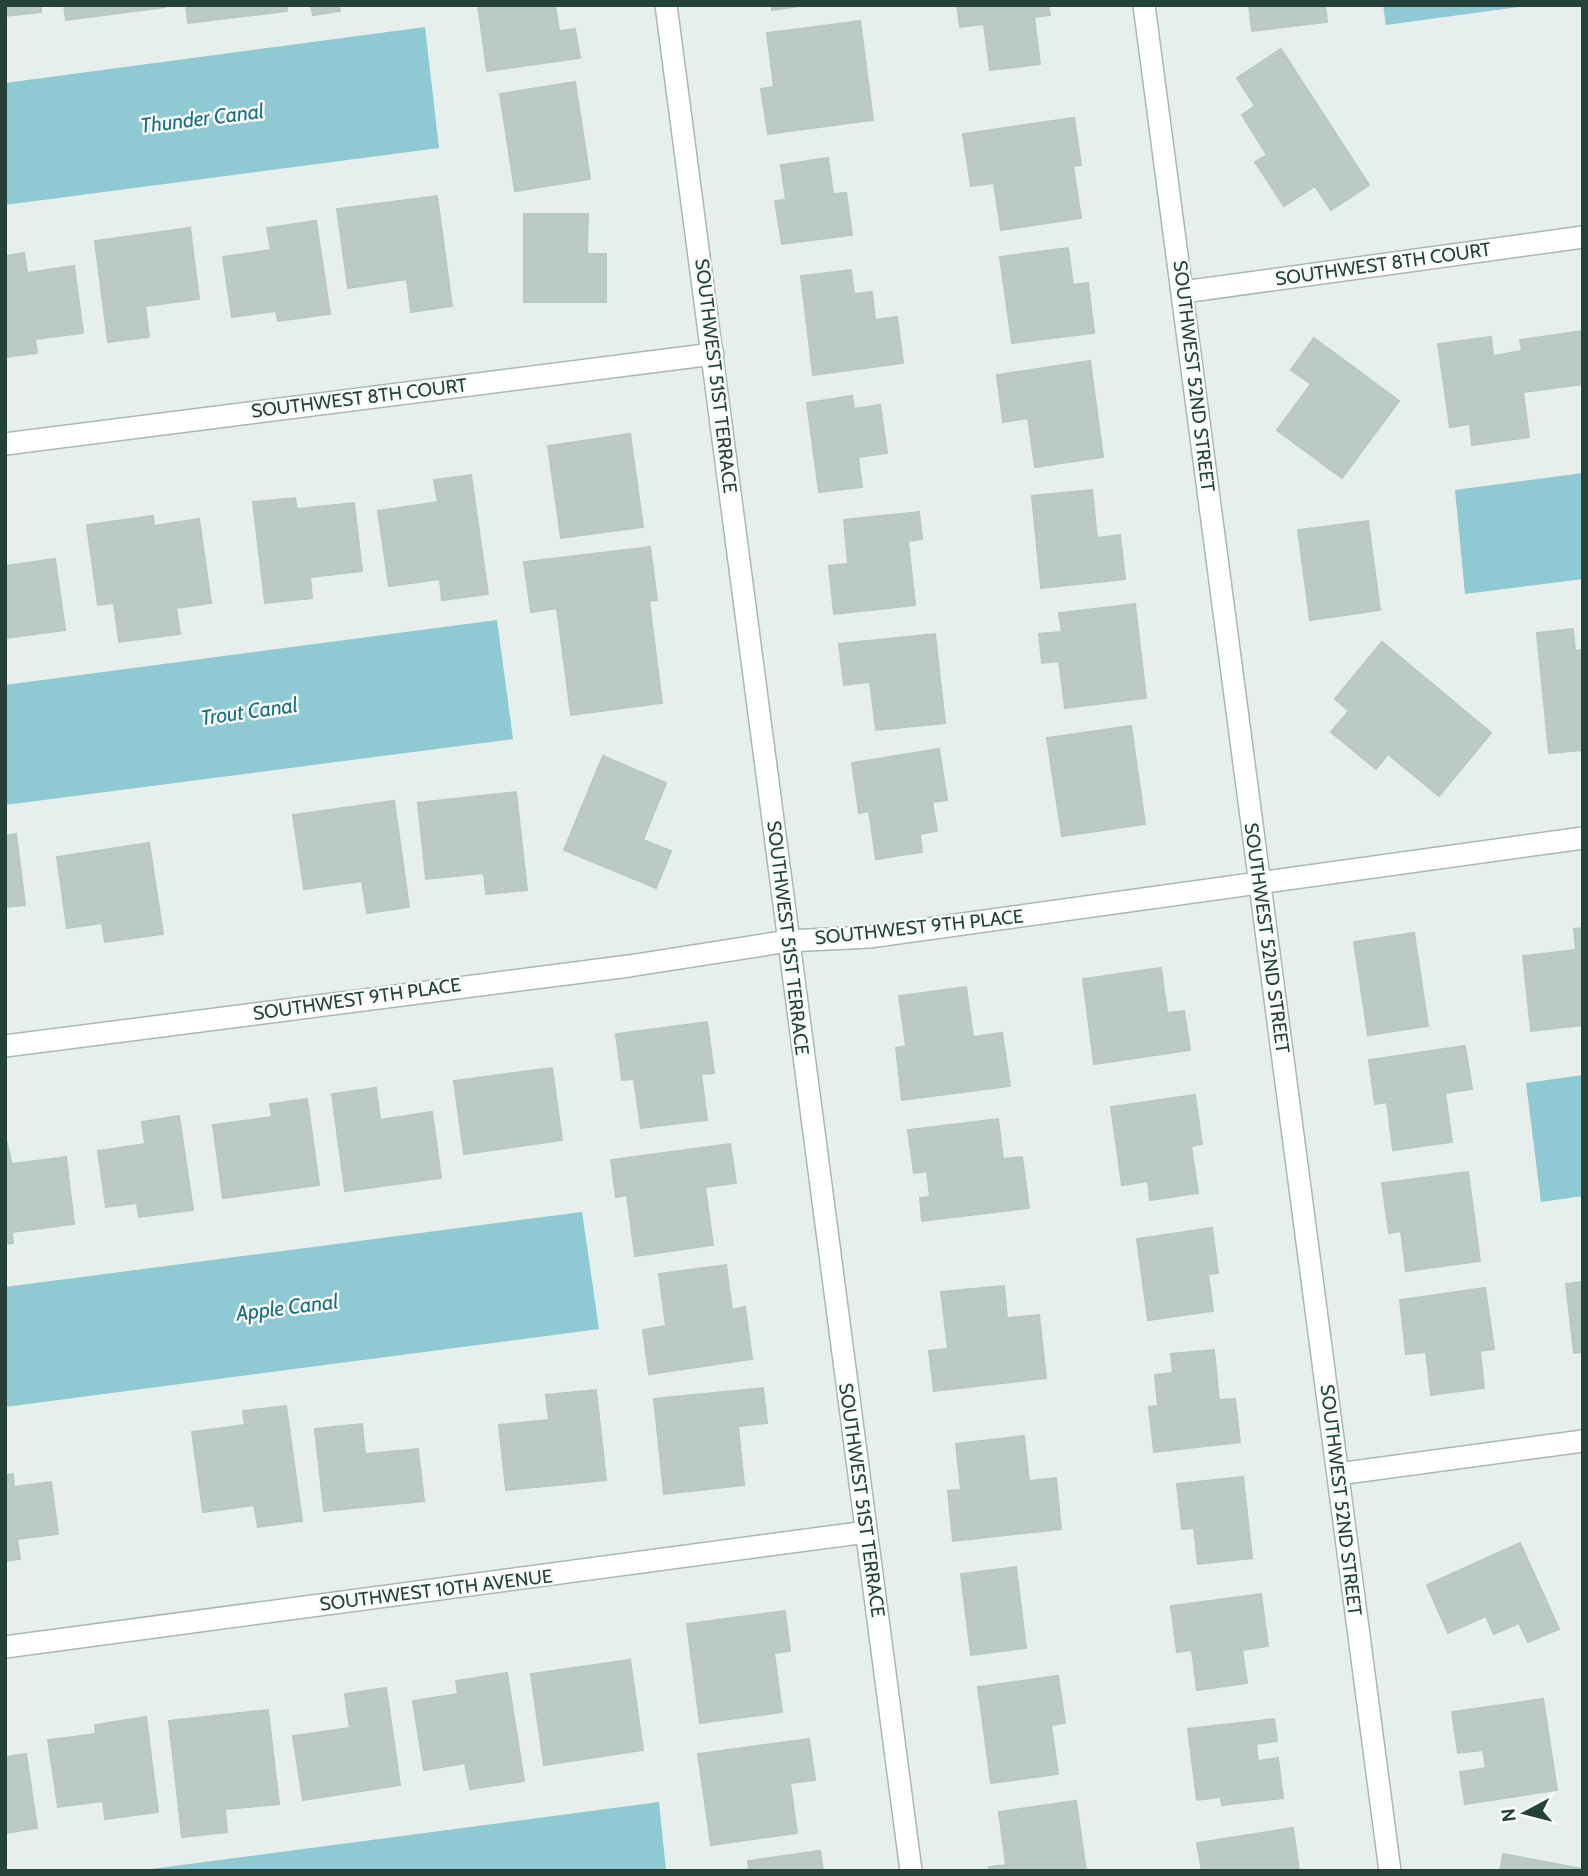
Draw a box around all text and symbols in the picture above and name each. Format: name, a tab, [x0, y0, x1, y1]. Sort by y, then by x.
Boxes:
water label: Thunder Canal	[139, 98, 265, 138]
street label: SOUTHWEST 8TH COURT	[1274, 237, 1492, 291]
street label: SOUTHWEST 51ST TERRACE	[690, 257, 742, 495]
street label: SOUTHWEST 52ND STREET	[1168, 259, 1220, 493]
street label: SOUTHWEST 8TH COURT	[250, 373, 468, 423]
water label: Trout Canal	[199, 692, 299, 730]
street label: SOUTHWEST 51ST TERRACE	[762, 819, 814, 1057]
street label: SOUTHWEST 52ND STREET	[1239, 821, 1295, 1055]
street label: SOUTHWEST 9TH PLACE	[813, 905, 1025, 949]
street label: SOUTHWEST 9TH PLACE	[252, 973, 462, 1025]
water label: Apple Canal	[234, 1288, 340, 1326]
street label: SOUTHWEST 51ST TERRACE	[834, 1381, 890, 1619]
street label: SOUTHWEST 52ND STREET	[1315, 1383, 1367, 1617]
street label: SOUTHWEST 10TH AVENUE	[318, 1564, 554, 1616]
north arrow	[1490, 1778, 1560, 1848]
text: N	[1496, 1807, 1521, 1823]

